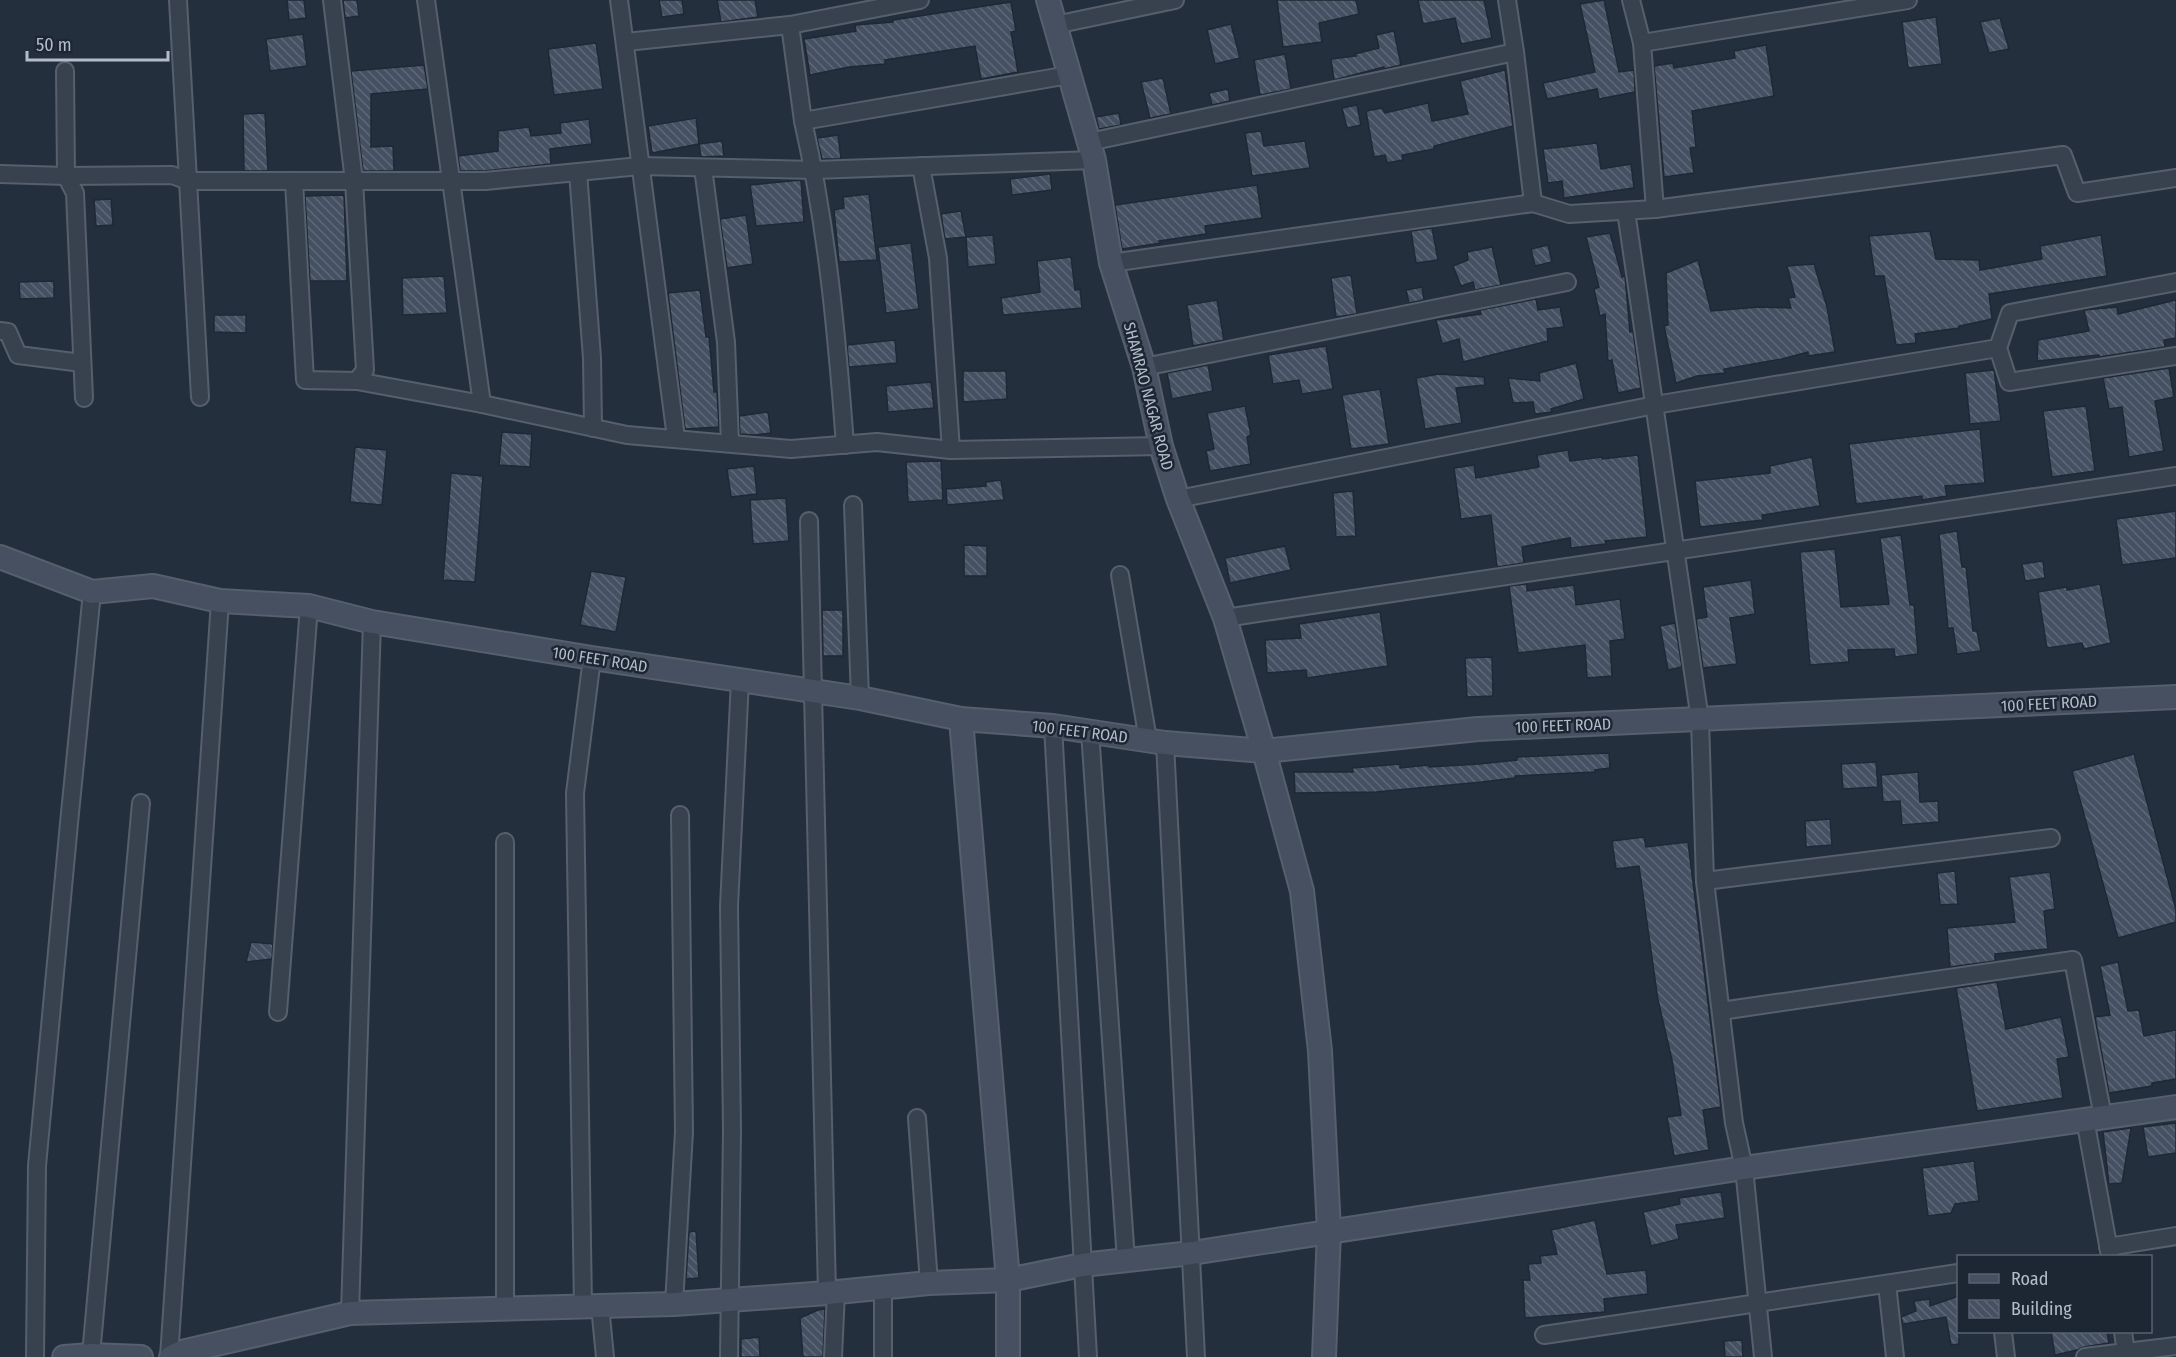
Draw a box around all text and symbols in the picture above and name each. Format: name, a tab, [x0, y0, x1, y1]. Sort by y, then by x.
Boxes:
scale bar	[27, 24, 168, 62]
text: 50 m	[36, 34, 72, 56]
street label: SHAMRAO NAGAR ROAD	[1120, 320, 1177, 472]
street label: 100 FEET ROAD	[551, 643, 649, 676]
street label: 100 FEET ROAD	[2001, 691, 2097, 715]
street label: 100 FEET ROAD	[1515, 714, 1611, 737]
street label: 100 FEET ROAD	[1031, 716, 1129, 747]
legend	[1957, 1255, 2152, 1333]
text: Road	[2011, 1268, 2048, 1290]
text: Building	[2011, 1298, 2072, 1320]

